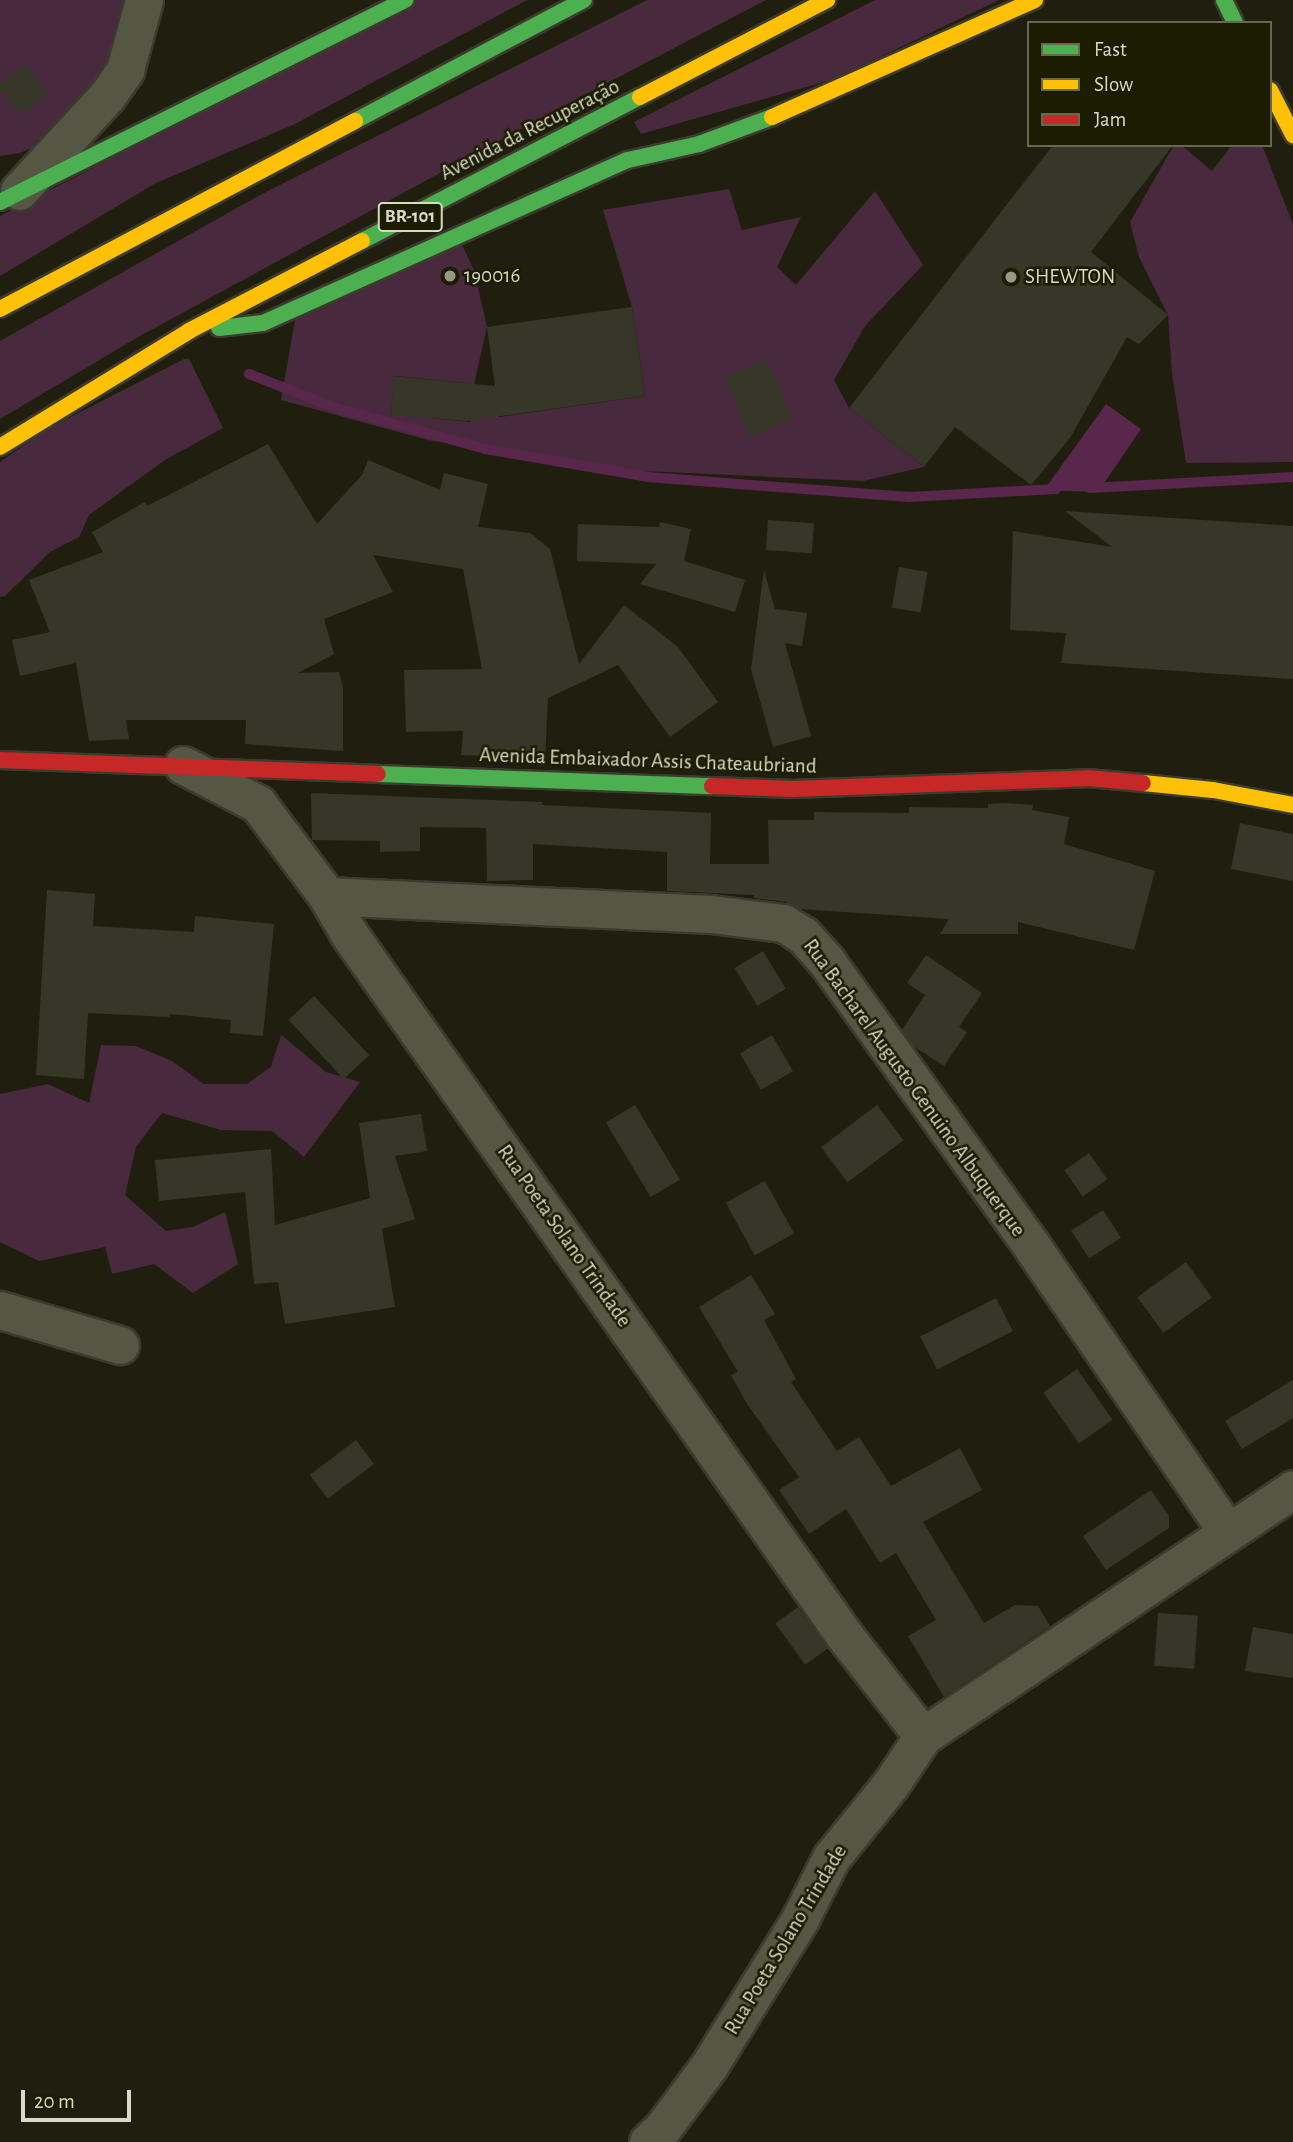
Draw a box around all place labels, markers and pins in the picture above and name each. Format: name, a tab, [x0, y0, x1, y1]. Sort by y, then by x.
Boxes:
place label: 190016	[464, 263, 520, 289]
place label: SHEWTON	[1025, 264, 1115, 290]
marker: 190016	[442, 268, 458, 284]
marker: SHEWTON	[1003, 269, 1019, 285]

